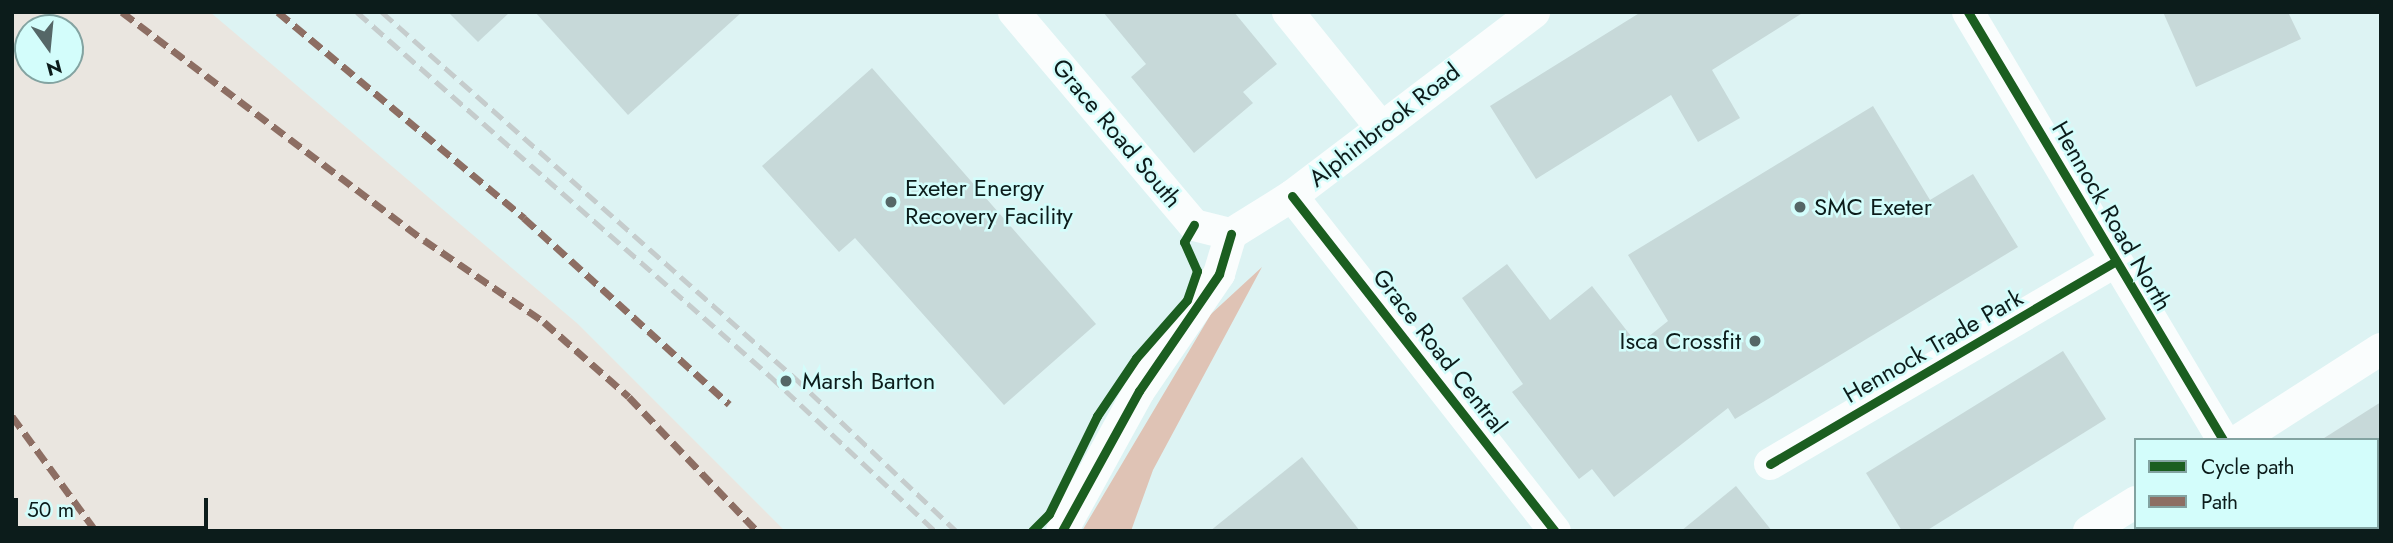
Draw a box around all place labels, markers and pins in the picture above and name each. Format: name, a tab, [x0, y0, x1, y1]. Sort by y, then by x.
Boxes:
place label: Exeter Energy Recovery Facility	[905, 174, 1073, 230]
place label: SMC Exeter	[1814, 193, 1932, 221]
marker: Exeter Energy Recovery Facility	[883, 194, 899, 210]
marker: SMC Exeter	[1792, 199, 1808, 215]
place label: Isca Crossfit	[1620, 327, 1741, 355]
marker: Isca Crossfit	[1747, 333, 1763, 349]
place label: Marsh Barton	[802, 367, 935, 395]
marker: Marsh Barton	[776, 371, 796, 391]

